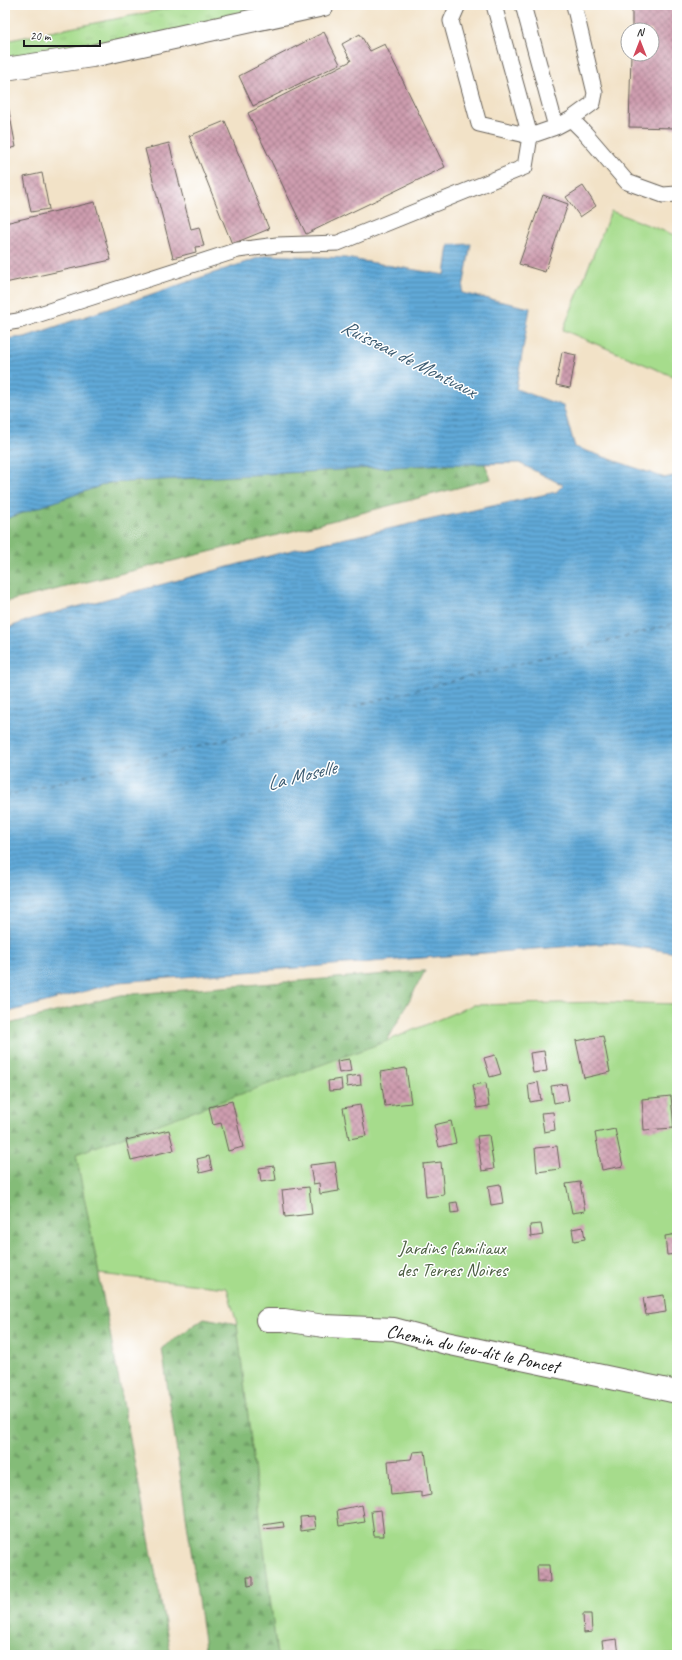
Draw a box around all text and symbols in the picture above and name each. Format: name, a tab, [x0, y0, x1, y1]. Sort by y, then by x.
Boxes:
scale bar	[24, 22, 100, 48]
north arrow	[620, 22, 660, 62]
text: N	[637, 25, 646, 39]
text: 20 m	[30, 28, 52, 44]
water label: Ruisseau de Montvaux	[337, 314, 483, 405]
water label: La Moselle	[264, 754, 342, 796]
park label: Jardins familiaux des Terres Noires	[397, 1236, 510, 1282]
street label: Chemin du lieu-dit le Poncet	[384, 1319, 564, 1380]

